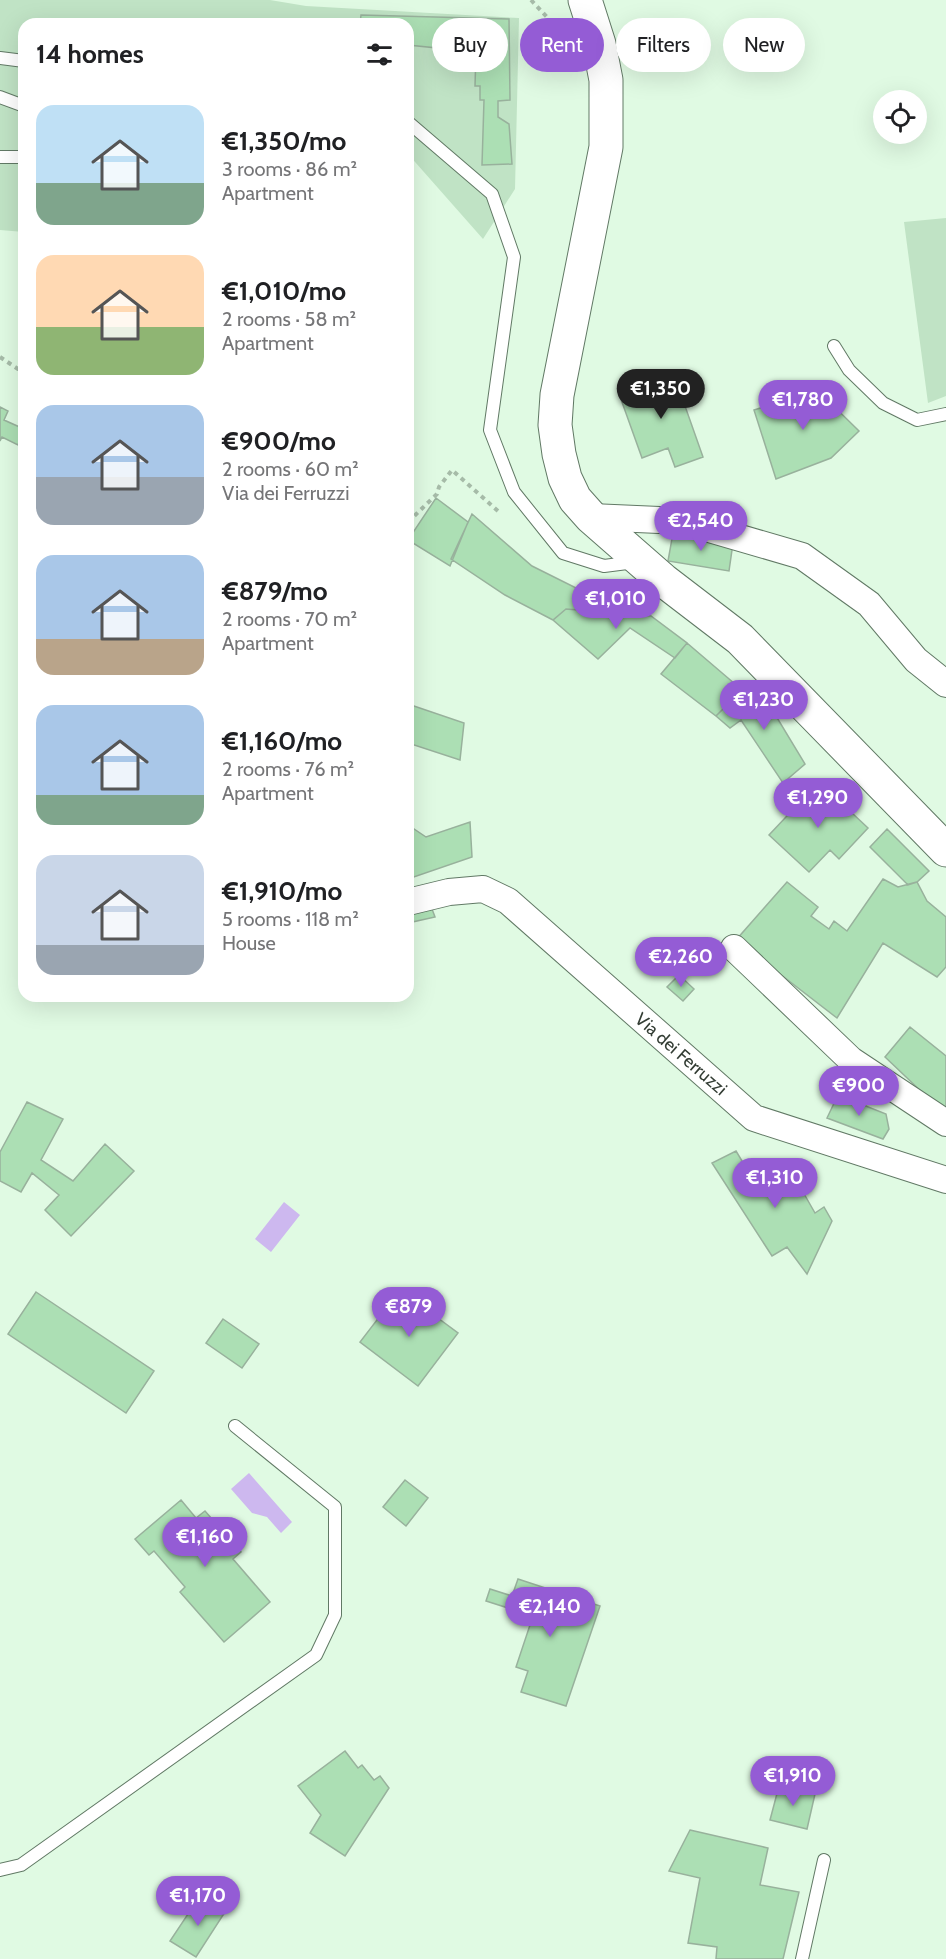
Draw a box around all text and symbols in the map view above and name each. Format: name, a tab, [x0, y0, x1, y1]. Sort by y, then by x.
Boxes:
chip: Buy	[432, 18, 508, 72]
chip: Rent	[520, 18, 604, 72]
chip: Filters	[616, 18, 711, 72]
chip: New	[723, 18, 805, 72]
text: 14 homes	[36, 38, 144, 70]
icon: filters	[363, 38, 396, 71]
map controls	[873, 90, 927, 144]
button: locate	[873, 90, 927, 144]
text: €1,350/mo	[222, 125, 346, 157]
icon: home	[84, 129, 156, 201]
text: 3 rooms · 86 m²	[222, 157, 357, 181]
text: Apartment	[222, 181, 314, 205]
text: €1,010/mo	[222, 275, 346, 307]
icon: home	[84, 279, 156, 351]
text: 2 rooms · 58 m²	[222, 307, 356, 331]
text: Apartment	[222, 331, 314, 355]
pin: €1,350	[612, 369, 710, 420]
text: €1,350	[631, 376, 691, 400]
pin: €1,780	[754, 380, 852, 431]
text: €1,780	[772, 387, 834, 411]
text: €900/mo	[222, 425, 336, 457]
icon: home	[84, 429, 156, 501]
text: 2 rooms · 60 m²	[222, 457, 359, 481]
text: Via dei Ferruzzi	[222, 481, 350, 505]
pin: €2,540	[652, 501, 750, 552]
text: €2,540	[668, 508, 734, 532]
text: €879/mo	[222, 575, 328, 607]
icon: home	[84, 579, 156, 651]
pin: €1,010	[567, 579, 665, 630]
text: €1,010	[586, 586, 646, 610]
text: 2 rooms · 70 m²	[222, 607, 357, 631]
text: Apartment	[222, 631, 314, 655]
pin: €1,230	[715, 680, 813, 731]
text: €1,230	[734, 687, 794, 711]
text: €1,160/mo	[222, 725, 342, 757]
icon: home	[84, 729, 156, 801]
text: 2 rooms · 76 m²	[222, 757, 354, 781]
pin: €1,290	[769, 778, 867, 829]
text: Apartment	[222, 781, 314, 805]
text: €1,290	[788, 785, 848, 809]
text: €1,910/mo	[222, 875, 342, 907]
icon: home	[84, 879, 156, 951]
text: 5 rooms · 118 m²	[222, 907, 359, 931]
text: House	[222, 931, 276, 955]
pin: €2,260	[632, 937, 730, 988]
text: €2,260	[649, 944, 713, 968]
street label: Via dei Ferruzzi	[630, 1008, 732, 1100]
pin: €900	[823, 1066, 895, 1117]
text: €900	[833, 1073, 885, 1097]
pin: €1,310	[726, 1158, 824, 1209]
text: €1,310	[746, 1165, 804, 1189]
pin: €879	[373, 1287, 445, 1338]
text: €879	[386, 1294, 432, 1318]
pin: €1,160	[156, 1517, 254, 1568]
text: €1,160	[176, 1524, 234, 1548]
pin: €2,140	[501, 1587, 599, 1638]
text: €2,140	[519, 1594, 581, 1618]
pin: €1,910	[744, 1756, 842, 1807]
text: €1,910	[764, 1763, 822, 1787]
pin: €1,170	[149, 1876, 247, 1927]
text: €1,170	[170, 1883, 226, 1907]

